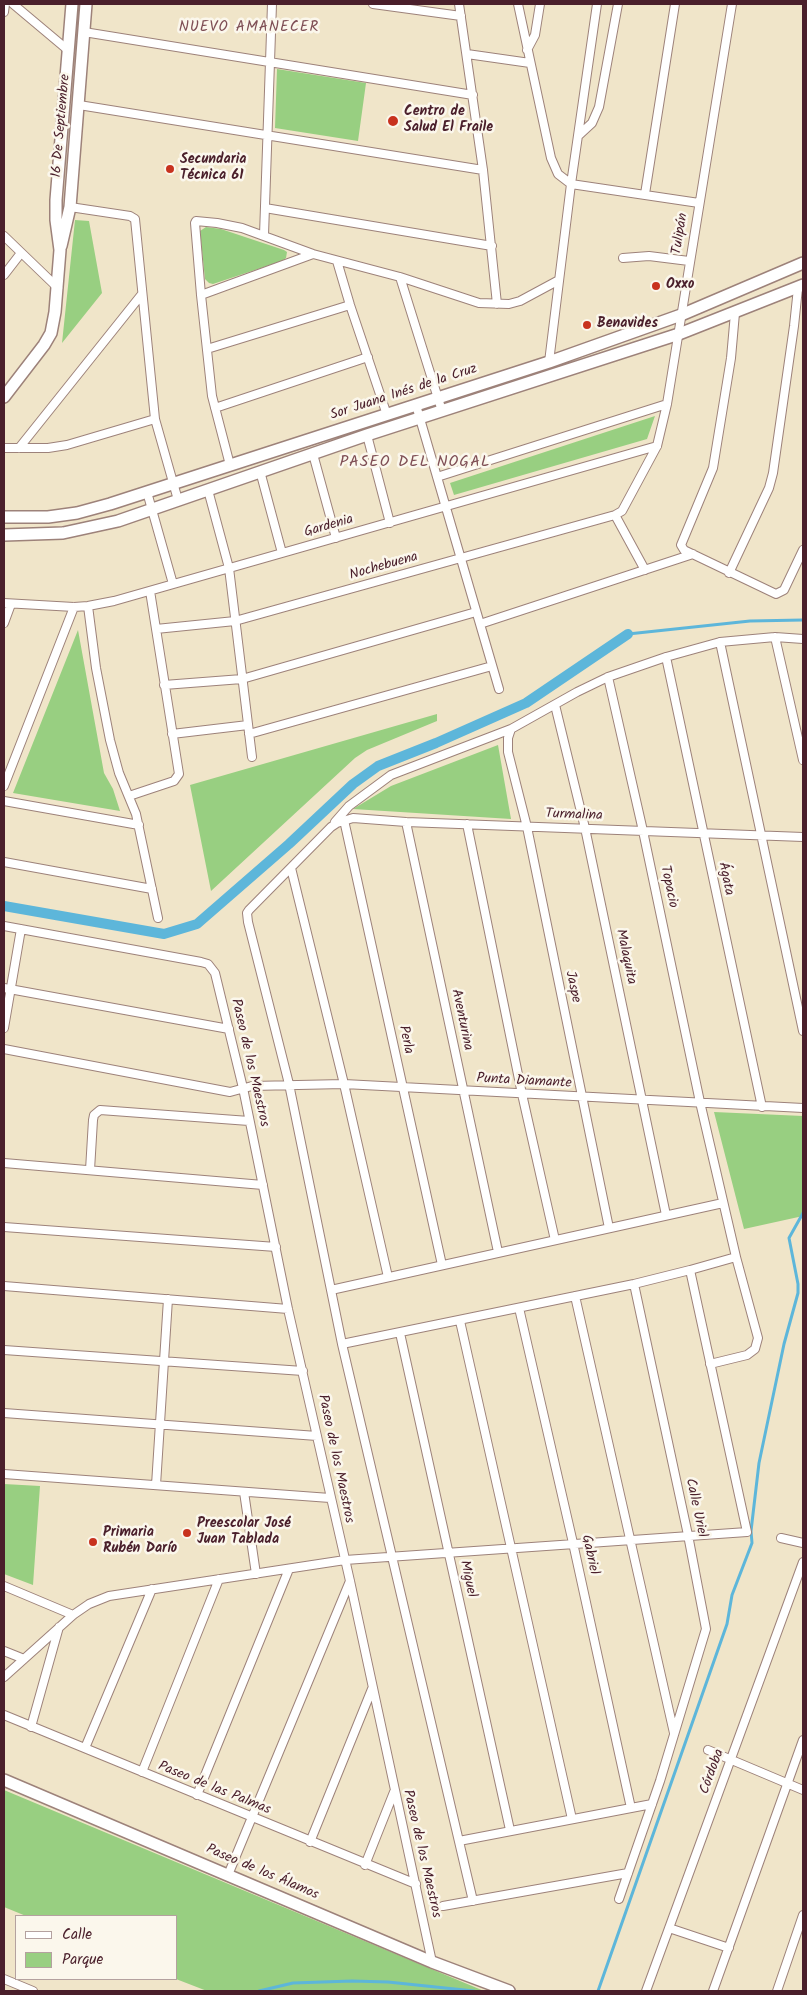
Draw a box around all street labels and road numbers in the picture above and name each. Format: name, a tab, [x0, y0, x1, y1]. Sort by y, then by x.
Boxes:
street label: 16 De Septiembre	[49, 74, 75, 178]
street label: Tulipán	[669, 212, 693, 256]
street label: Sor Juana Inés de la Cruz	[328, 361, 480, 425]
street label: Gardenia	[302, 512, 356, 542]
street label: Nochebuena	[348, 549, 420, 585]
street label: Turmalina	[545, 807, 603, 825]
street label: Ágata	[713, 861, 737, 897]
street label: Topacio	[655, 864, 681, 910]
street label: Malaquita	[611, 928, 639, 986]
street label: Jaspe	[560, 970, 584, 1004]
street label: Aventurina	[446, 988, 476, 1052]
street label: Paseo de los Maestros	[226, 997, 272, 1129]
street label: Perla	[394, 1024, 416, 1056]
street label: Punta Diamante	[476, 1071, 572, 1093]
street label: Paseo de los Maestros	[313, 1393, 357, 1525]
street label: Calle Uriel	[681, 1477, 709, 1539]
street label: Gabriel	[577, 1534, 601, 1576]
street label: Miguel	[455, 1559, 479, 1599]
street label: Córdoba	[697, 1747, 729, 1797]
street label: Paseo de las Palmas	[155, 1759, 273, 1819]
street label: Paseo de los Maestros	[398, 1788, 444, 1920]
street label: Paseo de los Álamos	[203, 1842, 321, 1904]

